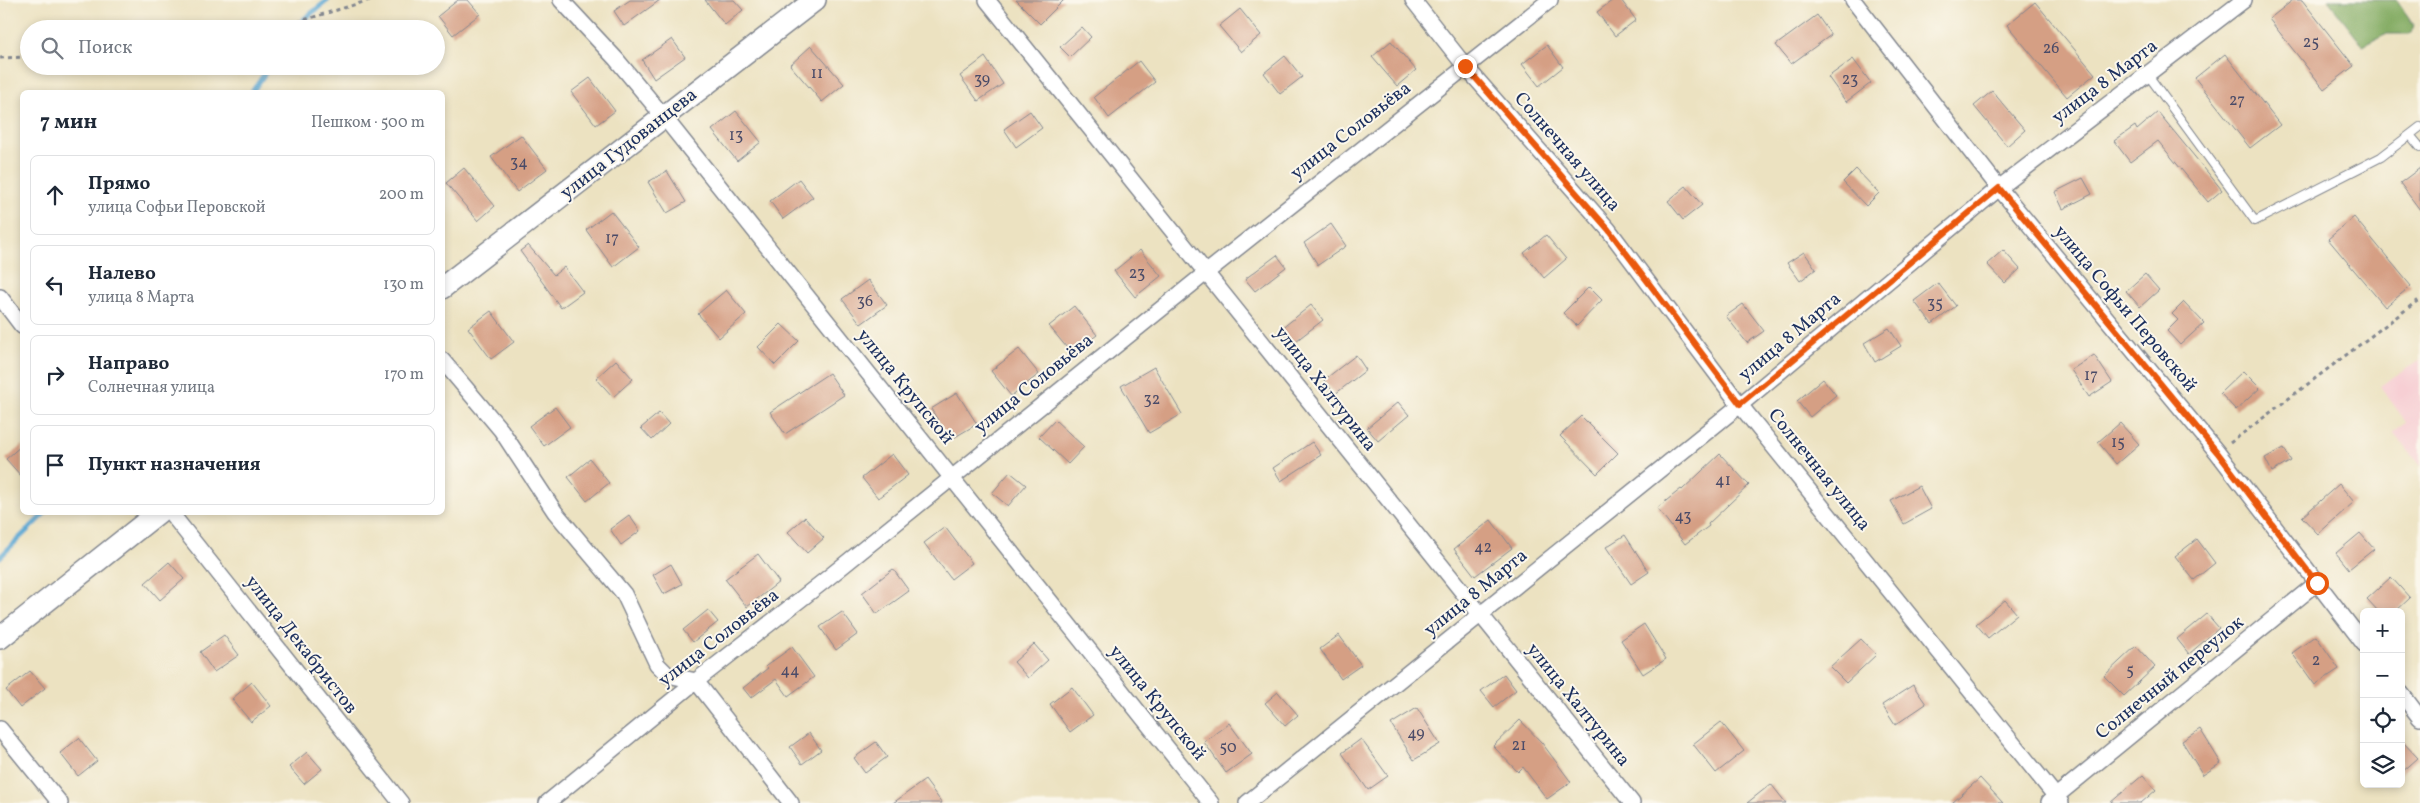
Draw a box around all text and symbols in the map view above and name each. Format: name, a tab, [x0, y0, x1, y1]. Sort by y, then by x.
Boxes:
search box	[20, 20, 445, 75]
house number: 25	[2303, 32, 2319, 54]
icon: search	[38, 34, 66, 62]
street label: улица 8 Марта	[2047, 34, 2163, 130]
text: Поиск	[78, 35, 132, 61]
house number: 26	[2043, 38, 2059, 60]
route end	[1454, 55, 1477, 78]
house number: 11	[811, 63, 823, 85]
house number: 39	[974, 69, 990, 91]
house number: 23	[1842, 69, 1858, 91]
street label: улица Соловьёва	[1285, 76, 1417, 186]
street label: улица Гудованцева	[555, 82, 703, 206]
street label: Солнечная улица	[1508, 87, 1626, 217]
house number: 27	[2229, 90, 2245, 112]
text: 7 мин	[40, 108, 97, 137]
text: Пешком · 500 m	[311, 112, 425, 134]
house number: 13	[729, 125, 743, 147]
house number: 34	[510, 152, 528, 174]
text: Прямо	[88, 171, 150, 197]
icon: ahead	[41, 181, 69, 209]
text: 200 m	[379, 184, 424, 206]
text: улица Софьи Перовской	[88, 197, 266, 219]
street label: улица Софьи Перовской	[2047, 220, 2203, 398]
house number: 17	[605, 228, 619, 250]
text: Налево	[88, 261, 156, 287]
house number: 23	[1129, 263, 1145, 285]
icon: left	[41, 271, 69, 299]
text: 130 m	[383, 274, 424, 296]
street label: улица 8 Марта	[1733, 286, 1847, 388]
text: улица 8 Марта	[88, 287, 195, 309]
house number: 36	[857, 291, 873, 313]
house number: 35	[1927, 293, 1943, 315]
street label: улица Халтурина	[1268, 321, 1382, 457]
street label: улица Крупской	[850, 324, 960, 450]
street label: улица Соловьёва	[969, 328, 1099, 440]
text: Направо	[88, 351, 170, 377]
icon: right	[41, 361, 69, 389]
text: 170 m	[384, 364, 424, 386]
house number: 17	[2084, 365, 2098, 387]
text: Солнечная улица	[88, 377, 215, 399]
house number: 32	[1144, 389, 1160, 411]
street label: Солнечная улица	[1761, 403, 1877, 537]
house number: 15	[2111, 432, 2125, 454]
icon: arrive	[41, 451, 69, 479]
text: Пункт назначения	[88, 452, 261, 478]
house number: 41	[1715, 470, 1731, 492]
house number: 43	[1674, 506, 1692, 528]
house number: 42	[1474, 537, 1492, 559]
street label: улица 8 Марта	[1419, 543, 1533, 643]
street label: улица Декабристов	[239, 570, 363, 720]
route start	[2306, 572, 2329, 595]
street label: улица Соловьёва	[653, 583, 785, 693]
map controls	[2360, 608, 2405, 788]
button: +	[2360, 608, 2405, 653]
street label: Солнечный переулок	[2090, 610, 2250, 746]
street label: улица Халтурина	[1520, 638, 1636, 772]
street label: улица Крупской	[1102, 640, 1212, 766]
house number: 2	[2312, 650, 2320, 672]
button: −	[2360, 653, 2405, 698]
house number: 44	[780, 660, 800, 682]
house number: 5	[2126, 660, 2134, 682]
button: locate	[2360, 698, 2405, 743]
house number: 49	[1407, 723, 1425, 745]
house number: 21	[1512, 735, 1526, 757]
house number: 50	[1220, 737, 1237, 759]
button: layers	[2360, 743, 2405, 788]

